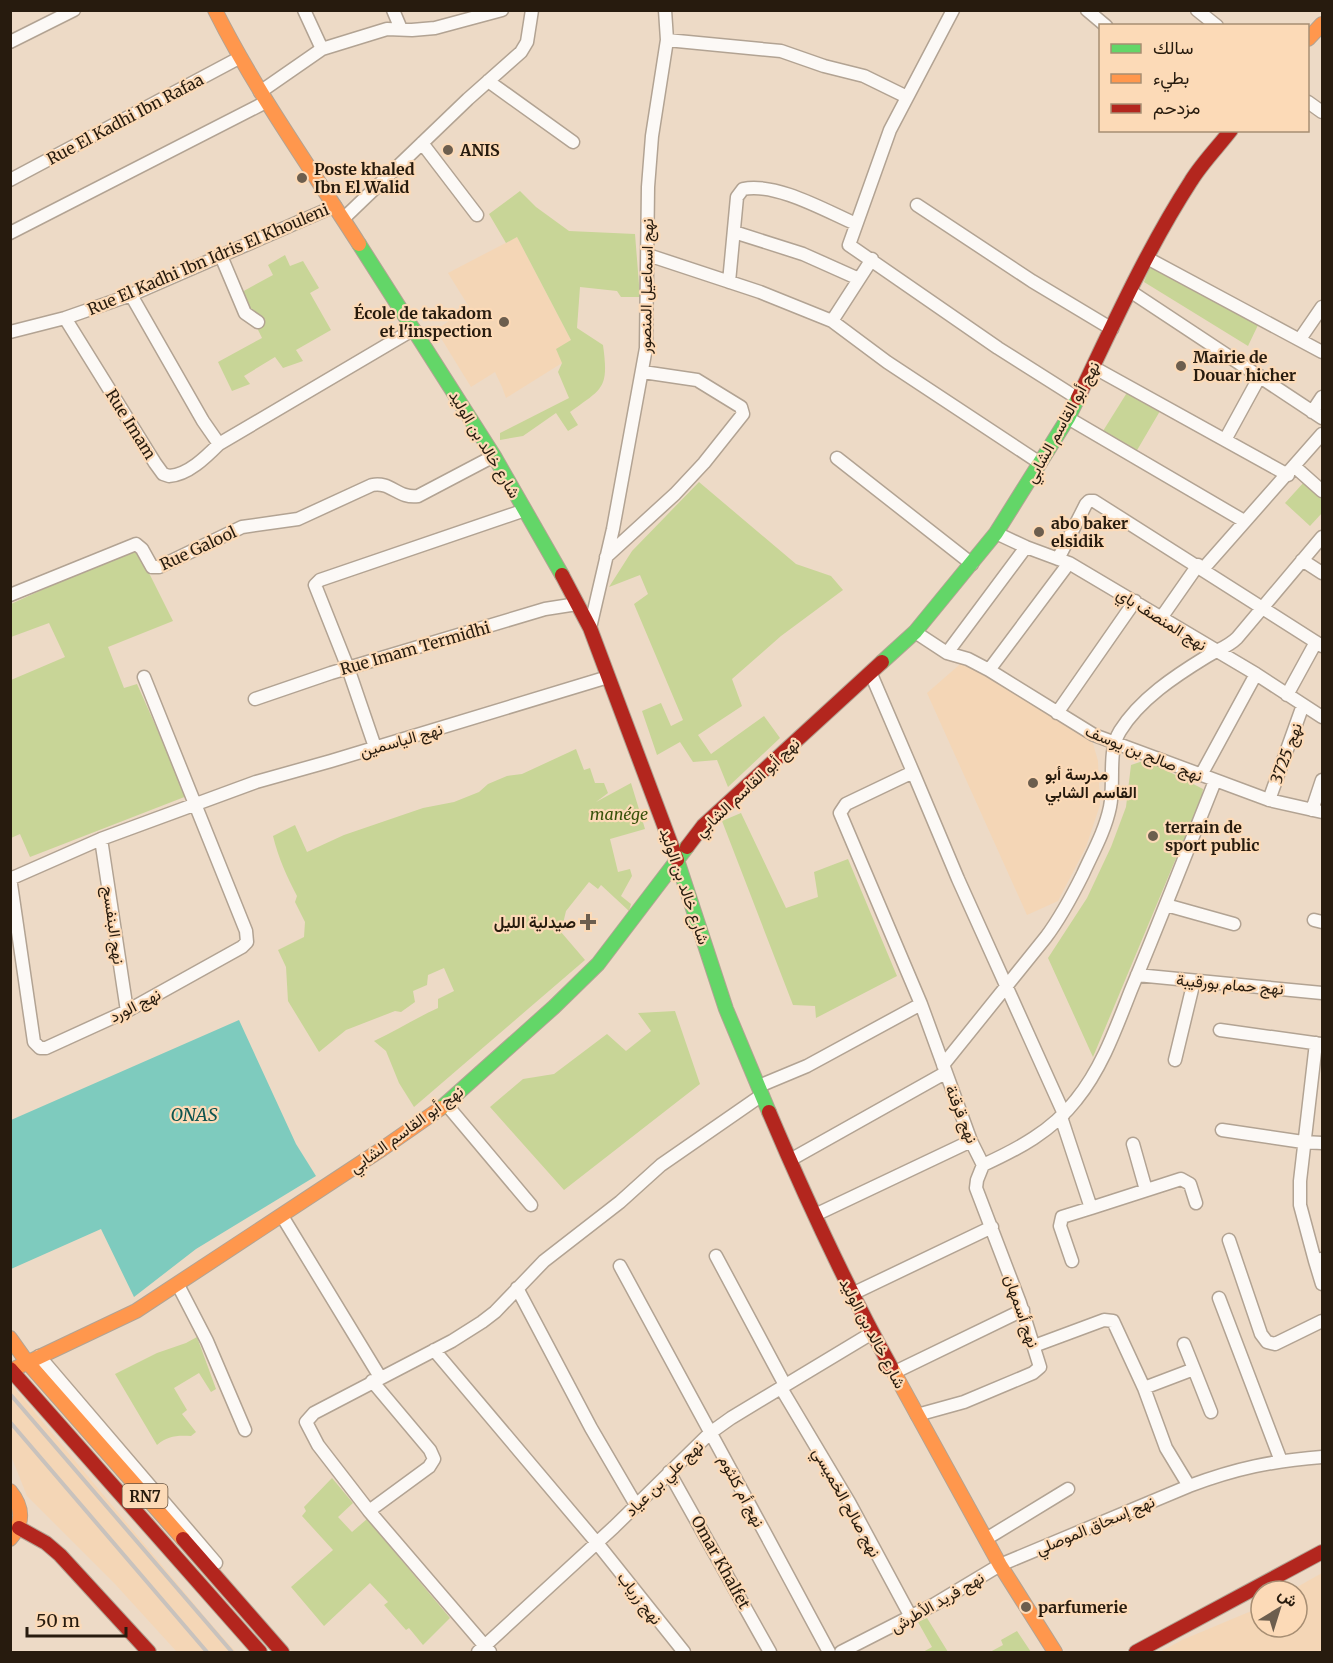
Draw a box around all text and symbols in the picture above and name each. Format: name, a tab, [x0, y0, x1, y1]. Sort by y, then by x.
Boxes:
legend	[1099, 24, 1309, 132]
text: سالك	[1153, 36, 1193, 59]
text: بطيء	[1153, 66, 1189, 93]
street label: Rue El Kadhi Ibn Rafaa	[43, 69, 207, 169]
text: مزدحم	[1153, 96, 1200, 120]
place label: ANIS	[459, 140, 500, 160]
marker: ANIS	[441, 143, 455, 157]
place label: Poste khaled Ibn El Walid	[314, 159, 415, 197]
marker: Poste khaled Ibn El Walid	[295, 171, 309, 185]
street label: Rue El Kadhi Ibn Idris El Khouleni	[84, 199, 332, 319]
street label: نهج اسماعيل المنصور	[635, 218, 659, 355]
place label: École de takadom et l'inspection	[354, 303, 492, 341]
marker: École de takadom et l'inspection	[497, 315, 511, 329]
place label: Mairie de Douar hicher	[1193, 347, 1297, 385]
street label: نهج أبو القاسم الشابي	[1020, 358, 1107, 488]
marker: Mairie de Douar hicher	[1174, 359, 1188, 373]
street label: Rue Imam	[102, 385, 160, 463]
street label: شارع خالد بن الوليد	[443, 386, 525, 503]
place label: abo baker elsidik	[1051, 513, 1129, 551]
street label: Rue Galool	[157, 522, 239, 574]
marker: abo baker elsidik	[1032, 525, 1046, 539]
street label: نهج المنصف باي	[1111, 583, 1211, 658]
street label: Rue Imam Termidhi	[338, 617, 492, 679]
street label: نهج الياسمين	[357, 719, 445, 763]
street label: نهج صالح بن يوسف	[1082, 720, 1206, 788]
street label: نهج 3725	[1266, 720, 1308, 787]
street label: نهج أبو القاسم الشابي	[690, 733, 806, 844]
place label: مدرسة أبو القاسم الشابي	[1045, 764, 1137, 806]
marker: مدرسة أبو القاسم الشابي	[1026, 776, 1040, 790]
park label: manége	[590, 804, 648, 824]
place label: terrain de sport public	[1165, 817, 1259, 855]
street label: شارع خالد بن الوليد	[654, 825, 714, 948]
marker: terrain de sport public	[1146, 829, 1160, 843]
street label: نهج البنفسج	[97, 884, 129, 966]
place label: صيدلية الليل	[494, 912, 576, 932]
marker: صيدلية الليل	[581, 915, 595, 929]
street label: نهج حمام بورقيبة	[1175, 969, 1285, 1001]
street label: نهج الورد	[106, 984, 165, 1028]
street label: نهج أبو القاسم الشابي	[345, 1081, 469, 1180]
street label: نهج قرقنة	[939, 1082, 983, 1147]
water label: ONAS	[170, 1103, 218, 1126]
street label: نهج أسمهان	[998, 1272, 1044, 1351]
street label: شارع خالد بن الوليد	[834, 1274, 911, 1393]
street label: نهج علي بن عياد	[621, 1436, 710, 1523]
street label: نهج صالح الخميسي	[805, 1444, 885, 1562]
street label: نهج أم كلثوم	[713, 1451, 769, 1531]
road number: RN7	[122, 1484, 168, 1508]
street label: نهج إسحاق الموصلي	[1033, 1491, 1159, 1563]
street label: Omar Khalfet	[687, 1512, 755, 1613]
street label: نهج فريد الأطرش	[886, 1567, 989, 1639]
street label: نهج زرياب	[612, 1568, 667, 1630]
north arrow	[1249, 1579, 1309, 1639]
text: ش	[1274, 1583, 1302, 1611]
place label: parfumerie	[1038, 1597, 1128, 1617]
scale bar	[27, 1600, 126, 1638]
marker: parfumerie	[1019, 1600, 1033, 1614]
text: 50 m	[36, 1609, 80, 1632]

